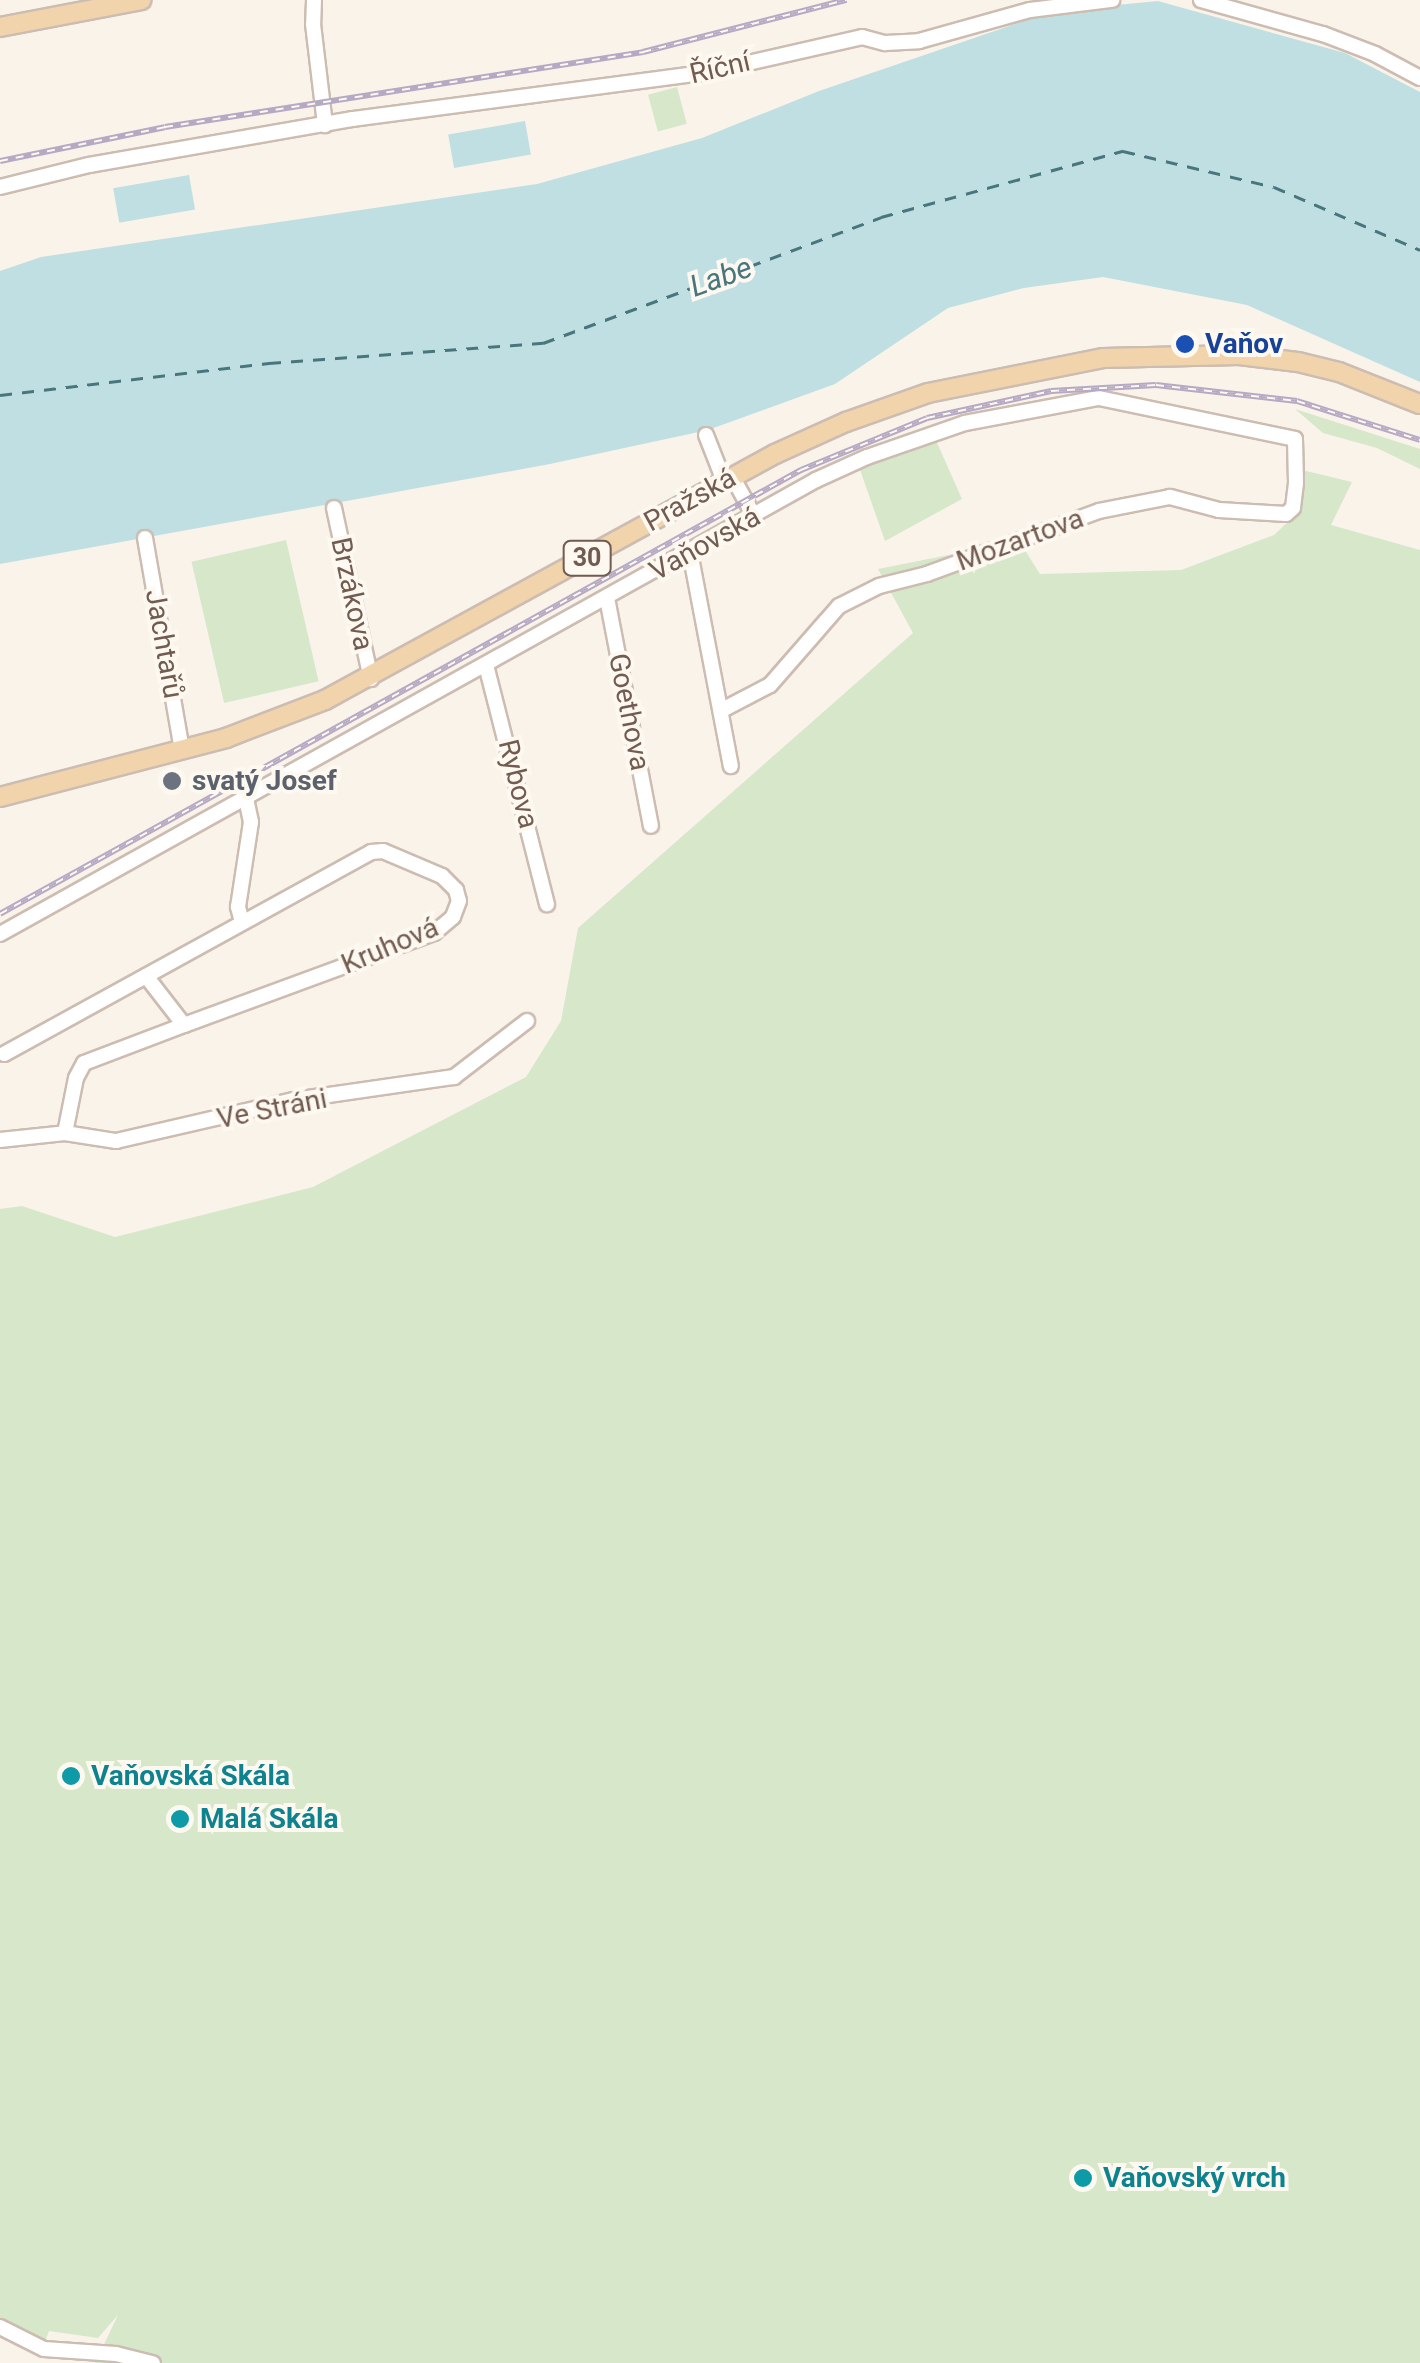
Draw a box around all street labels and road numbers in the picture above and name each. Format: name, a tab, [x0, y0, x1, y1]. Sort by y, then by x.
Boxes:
street label: Říční	[686, 45, 754, 91]
street label: Pražská	[638, 461, 742, 539]
street label: Vaňovská	[644, 500, 766, 588]
street label: Mozartova	[952, 502, 1088, 578]
street label: Brzákova	[324, 534, 380, 654]
road number: 30	[562, 538, 612, 578]
street label: Jachtařů	[138, 587, 190, 701]
street label: Goethova	[601, 650, 657, 774]
street label: Rybova	[491, 736, 545, 832]
street label: Kruhová	[336, 911, 444, 981]
street label: Ve Stráni	[214, 1082, 330, 1136]

